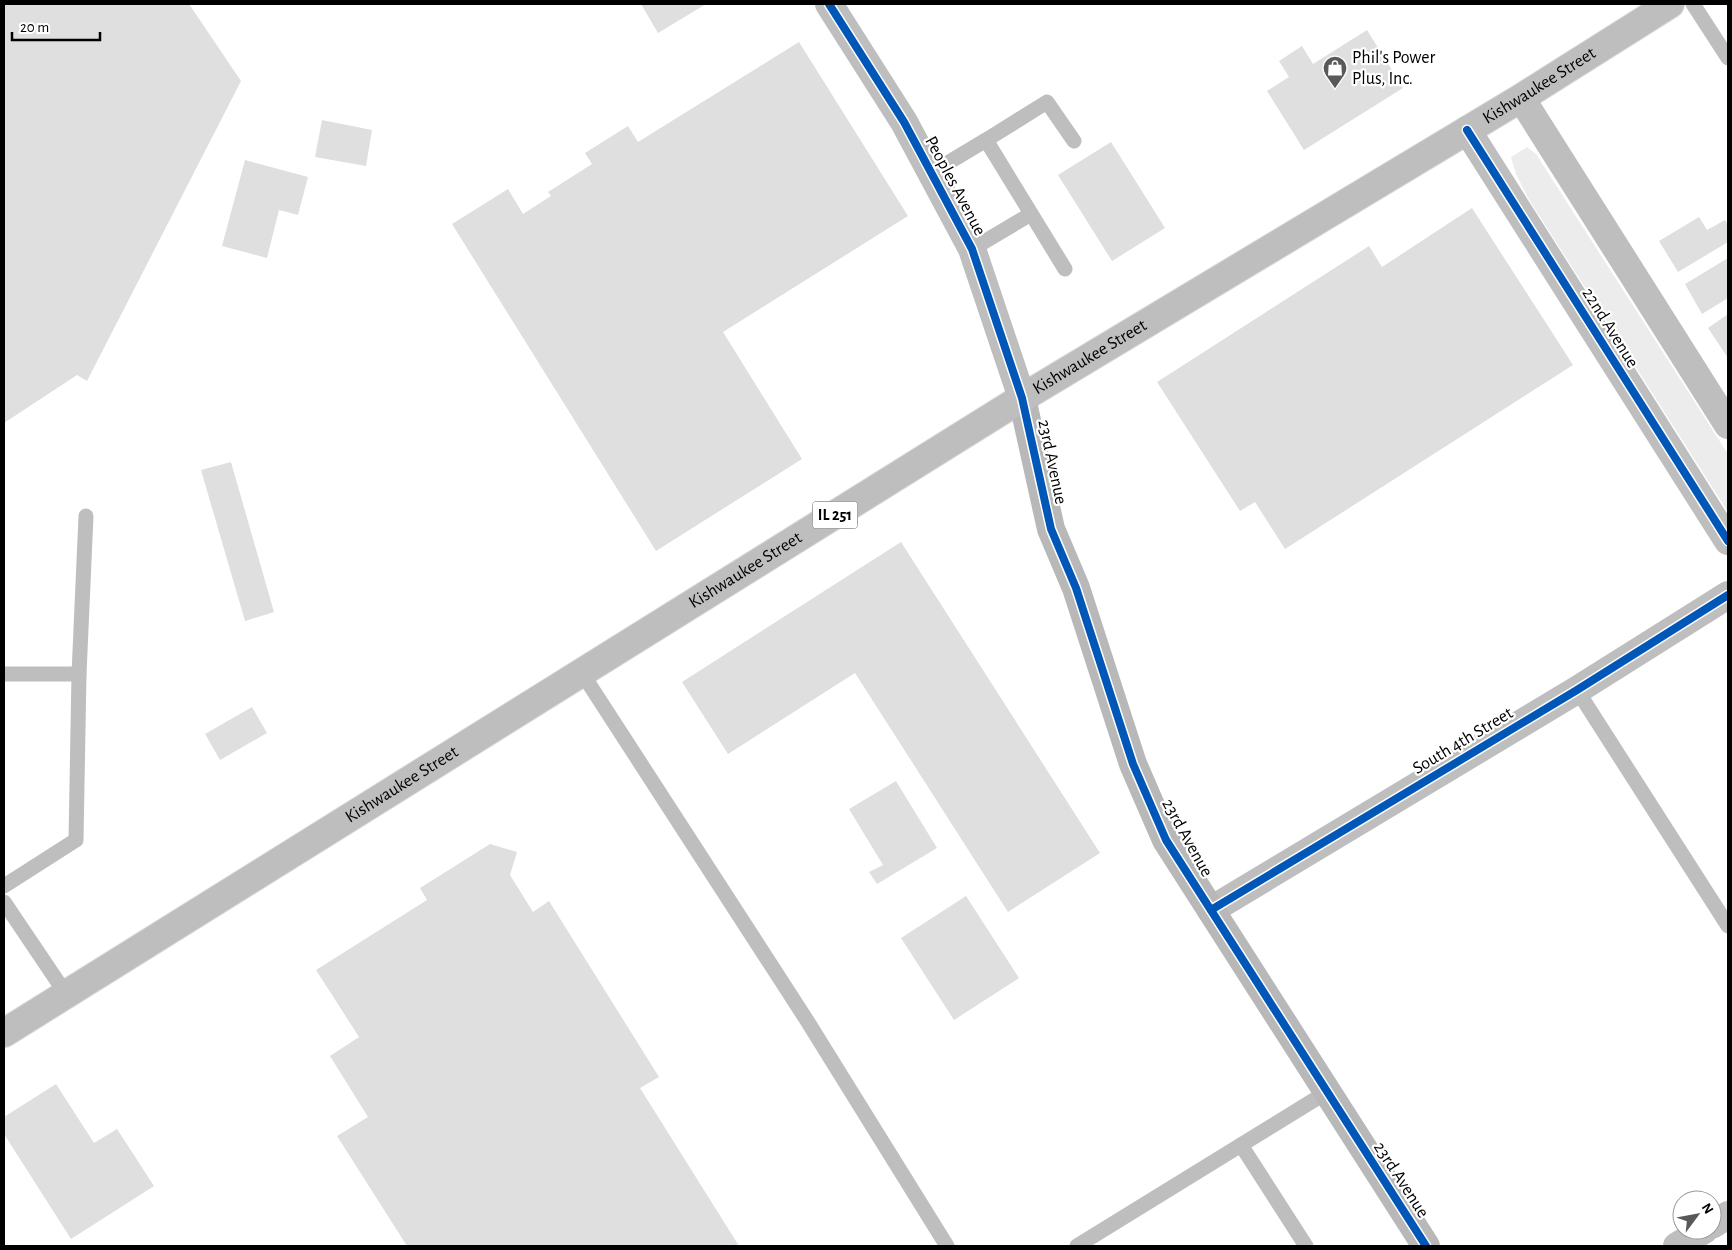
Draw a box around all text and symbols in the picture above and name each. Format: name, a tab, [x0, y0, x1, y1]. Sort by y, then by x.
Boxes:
scale bar	[12, 10, 100, 42]
text: 20 m	[20, 20, 49, 35]
street label: Kishwaukee Street	[1480, 44, 1599, 128]
place label: Phil's Power Plus, Inc.	[1352, 49, 1436, 88]
shop icon: Phil's Power Plus, Inc.	[1322, 55, 1348, 89]
street label: Peoples Avenue	[921, 133, 989, 239]
street label: 22nd Avenue	[1578, 285, 1642, 371]
street label: Kishwaukee Street	[1030, 316, 1150, 398]
street label: 23rd Avenue	[1034, 418, 1070, 506]
road number: IL 251	[812, 502, 858, 528]
street label: Kishwaukee Street	[686, 528, 805, 612]
street label: South 4th Street	[1410, 704, 1516, 778]
street label: Kishwaukee Street	[342, 743, 462, 827]
street label: 23rd Avenue	[1158, 796, 1216, 880]
street label: 23rd Avenue	[1370, 1139, 1432, 1221]
north arrow	[1672, 1190, 1722, 1240]
text: N	[1699, 1201, 1716, 1216]

